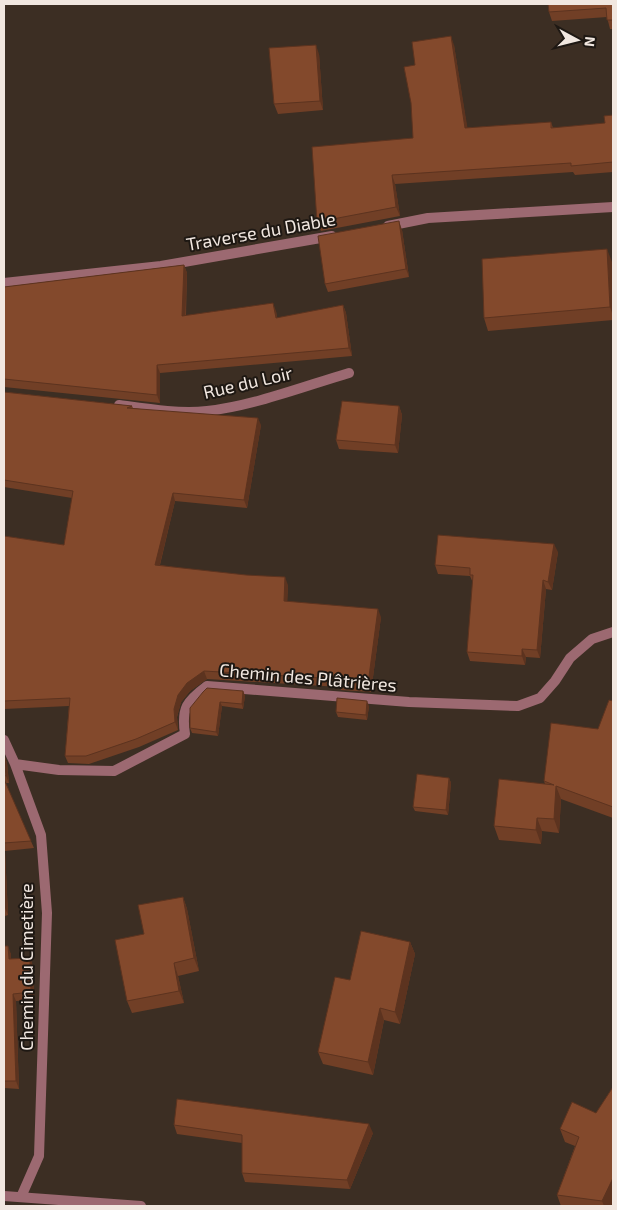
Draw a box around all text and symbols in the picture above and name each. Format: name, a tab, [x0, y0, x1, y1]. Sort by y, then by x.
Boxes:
north arrow	[552, 15, 602, 65]
text: N	[581, 36, 599, 48]
street label: Traverse du Diable	[184, 207, 337, 255]
street label: Rue du Loir	[201, 361, 294, 403]
street label: Chemin des Plâtrières	[218, 658, 398, 696]
street label: Chemin du Cimetière	[15, 883, 37, 1051]

